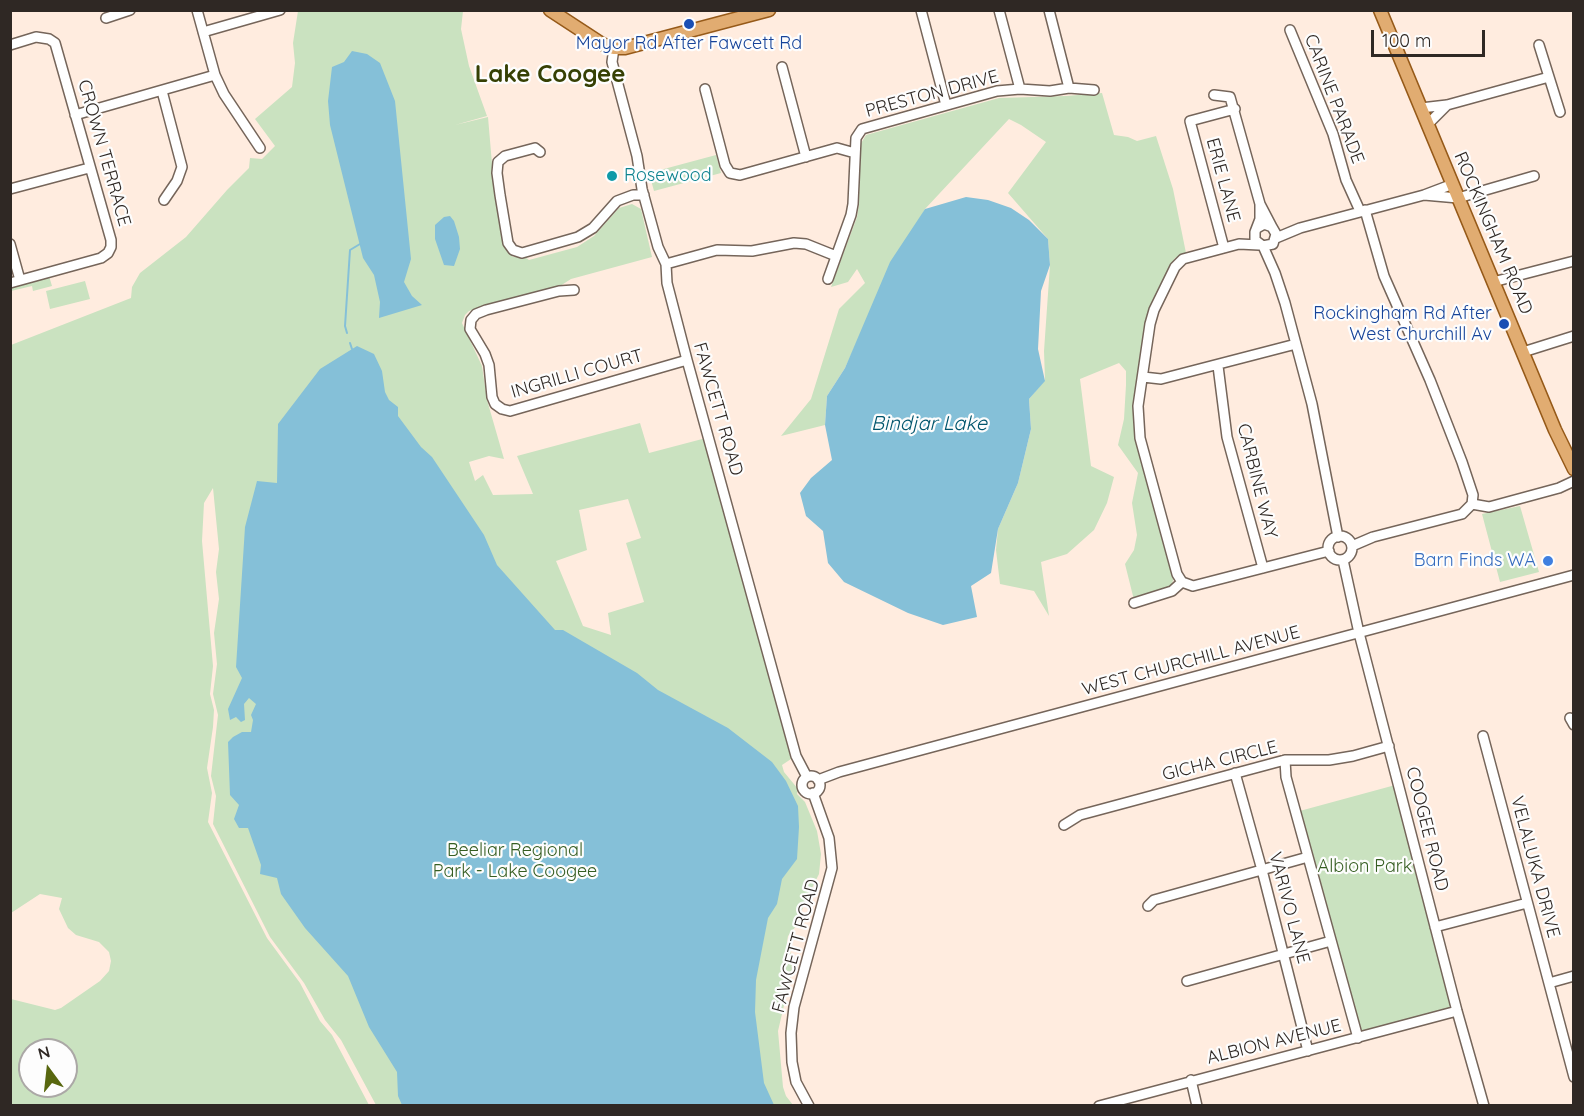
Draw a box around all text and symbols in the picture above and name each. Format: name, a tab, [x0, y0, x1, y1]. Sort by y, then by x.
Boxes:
marker: Mayor Rd After Fawcett Rd	[682, 17, 696, 31]
scale bar	[1374, 18, 1488, 56]
text: 100 m	[1382, 29, 1431, 52]
street label: CARINE PARADE	[1299, 31, 1369, 167]
place label: Mayor Rd After Fawcett Rd	[576, 33, 802, 55]
district label: Lake Coogee	[475, 61, 625, 89]
street label: PRESTON DRIVE	[863, 66, 1001, 122]
street label: CROWN TERRACE	[73, 77, 135, 229]
street label: ERIE LANE	[1201, 135, 1245, 225]
street label: ROCKINGHAM ROAD	[1449, 149, 1537, 317]
place label: Rosewood	[624, 165, 712, 187]
marker: Rosewood	[605, 169, 619, 183]
place label: Rockingham Rd After West Churchill Av	[1313, 303, 1492, 346]
marker: Rockingham Rd After West Churchill Av	[1497, 317, 1511, 331]
street label: FAWCETT ROAD	[689, 340, 747, 478]
street label: INGRILLI COURT	[509, 345, 645, 403]
water label: Bindjar Lake	[871, 412, 987, 436]
street label: CARBINE WAY	[1232, 421, 1282, 541]
place label: Barn Finds WA	[1414, 550, 1536, 572]
marker: Barn Finds WA	[1541, 554, 1555, 568]
street label: WEST CHURCHILL AVENUE	[1080, 622, 1302, 700]
street label: GICHA CIRCLE	[1160, 736, 1280, 786]
street label: COOGEE ROAD	[1401, 765, 1453, 893]
street label: VELALUKA DRIVE	[1506, 794, 1564, 940]
park label: Beeliar Regional Park - Lake Coogee	[433, 840, 597, 882]
street label: VARIVO LANE	[1264, 850, 1314, 966]
park label: Albion Park	[1318, 856, 1412, 878]
street label: FAWCETT ROAD	[768, 877, 824, 1015]
street label: ALBION AVENUE	[1205, 1015, 1343, 1069]
north arrow	[18, 1038, 78, 1098]
text: N	[36, 1041, 52, 1064]

